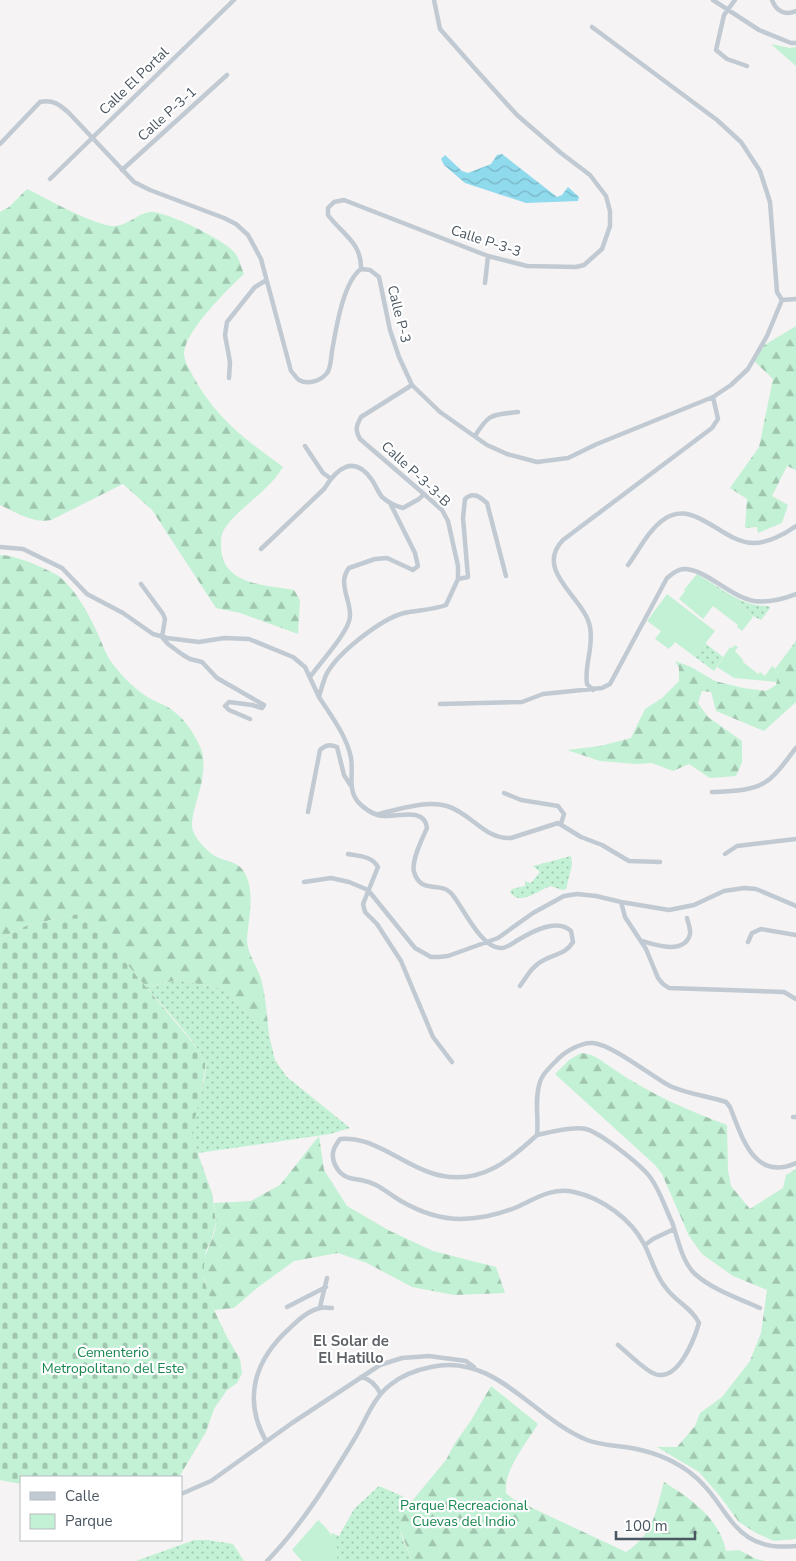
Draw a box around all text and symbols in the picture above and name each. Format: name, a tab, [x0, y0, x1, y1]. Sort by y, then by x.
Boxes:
street label: Calle El Portal	[95, 42, 174, 119]
street label: Calle P-3-1	[134, 83, 200, 145]
street label: Calle P-3-3	[448, 221, 524, 261]
street label: Calle P-3	[383, 283, 415, 345]
street label: Calle P-3-3-B	[377, 437, 455, 511]
district label: El Solar de El Hatillo	[313, 1331, 389, 1368]
park label: Cementerio Metropolitano del Este	[42, 1343, 184, 1378]
legend	[20, 1476, 182, 1541]
text: Calle	[65, 1486, 100, 1506]
park label: Parque Recreacional Cuevas del Indio	[400, 1496, 529, 1531]
scale bar	[616, 1508, 695, 1540]
text: Parque	[65, 1511, 113, 1531]
text: 100 m	[624, 1516, 668, 1536]

